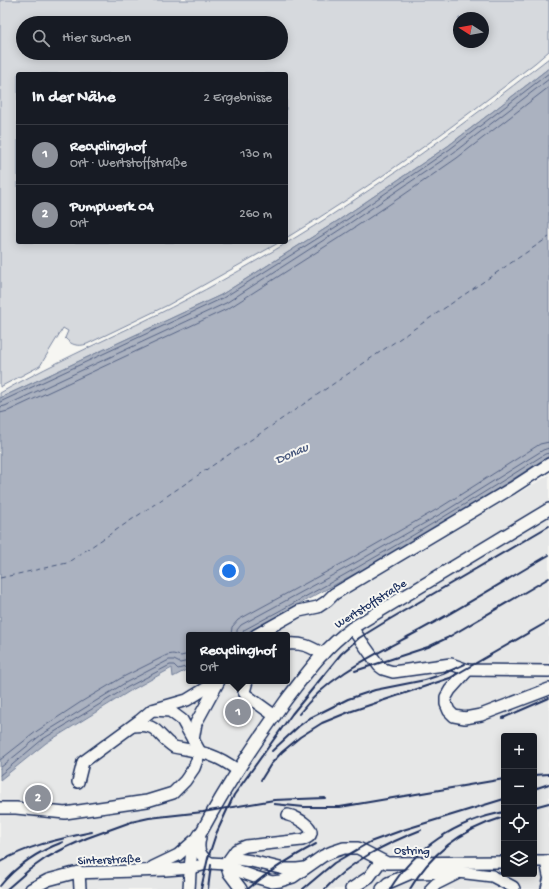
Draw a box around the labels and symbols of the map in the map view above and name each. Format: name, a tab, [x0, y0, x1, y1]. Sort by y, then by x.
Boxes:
north arrow	[453, 12, 489, 48]
water label: Donau	[273, 440, 312, 468]
your location	[219, 561, 239, 581]
street label: Wertstoffstraße	[333, 577, 410, 632]
pin: 1	[225, 697, 251, 727]
pin: 2	[25, 783, 51, 813]
street label: Ostring	[394, 845, 430, 859]
street label: Sinterstraße	[77, 853, 142, 869]

